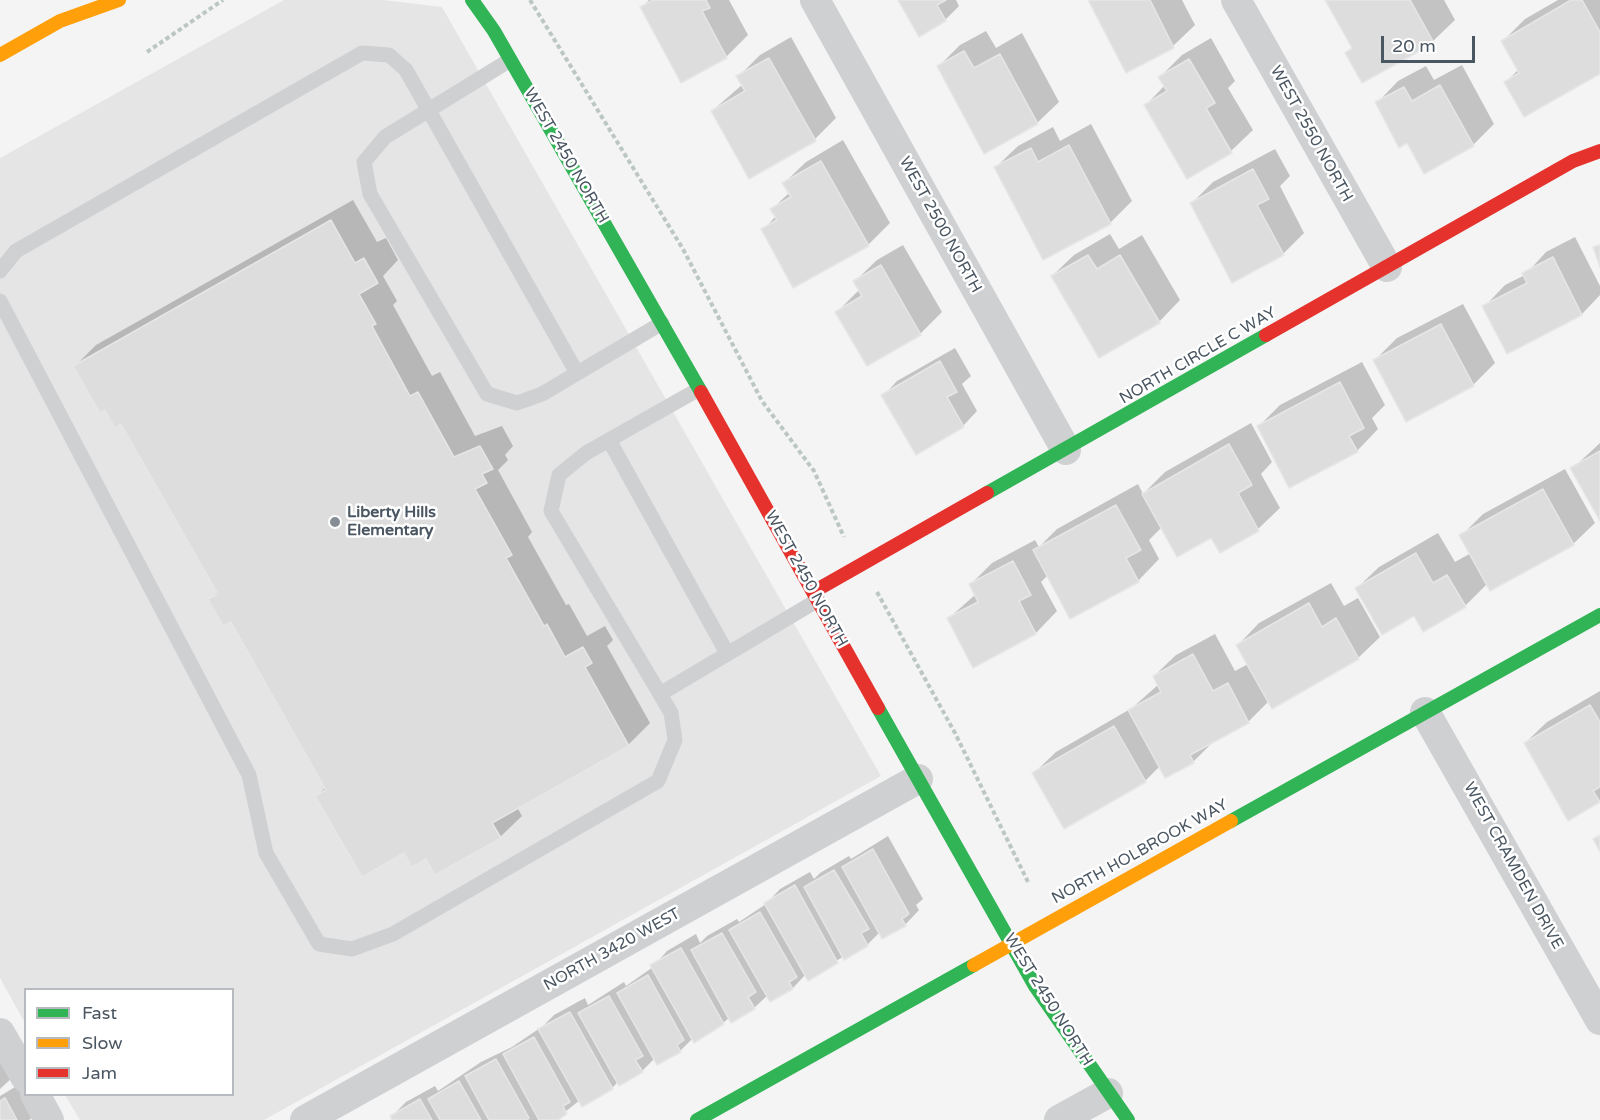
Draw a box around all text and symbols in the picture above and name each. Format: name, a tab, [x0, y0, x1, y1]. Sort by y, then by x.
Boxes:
scale bar	[1384, 24, 1478, 62]
text: 20 m	[1392, 35, 1436, 57]
street label: WEST 2550 NORTH	[1266, 62, 1356, 206]
street label: WEST 2450 NORTH	[519, 85, 613, 227]
street label: WEST 2500 NORTH	[895, 153, 985, 297]
street label: NORTH CIRCLE C WAY	[1116, 303, 1280, 409]
place label: Liberty Hills Elementary	[347, 503, 436, 541]
street label: WEST 2450 NORTH	[761, 507, 851, 651]
marker: Liberty Hills Elementary	[328, 515, 342, 529]
street label: WEST CRAMDEN DRIVE	[1459, 779, 1567, 953]
street label: NORTH HOLBROOK WAY	[1049, 796, 1231, 908]
street label: NORTH 3420 WEST	[540, 905, 684, 995]
street label: WEST 2450 NORTH	[999, 930, 1097, 1070]
legend	[24, 988, 234, 1096]
text: Fast	[82, 1002, 117, 1024]
text: Slow	[82, 1032, 123, 1054]
text: Jam	[82, 1062, 117, 1084]

